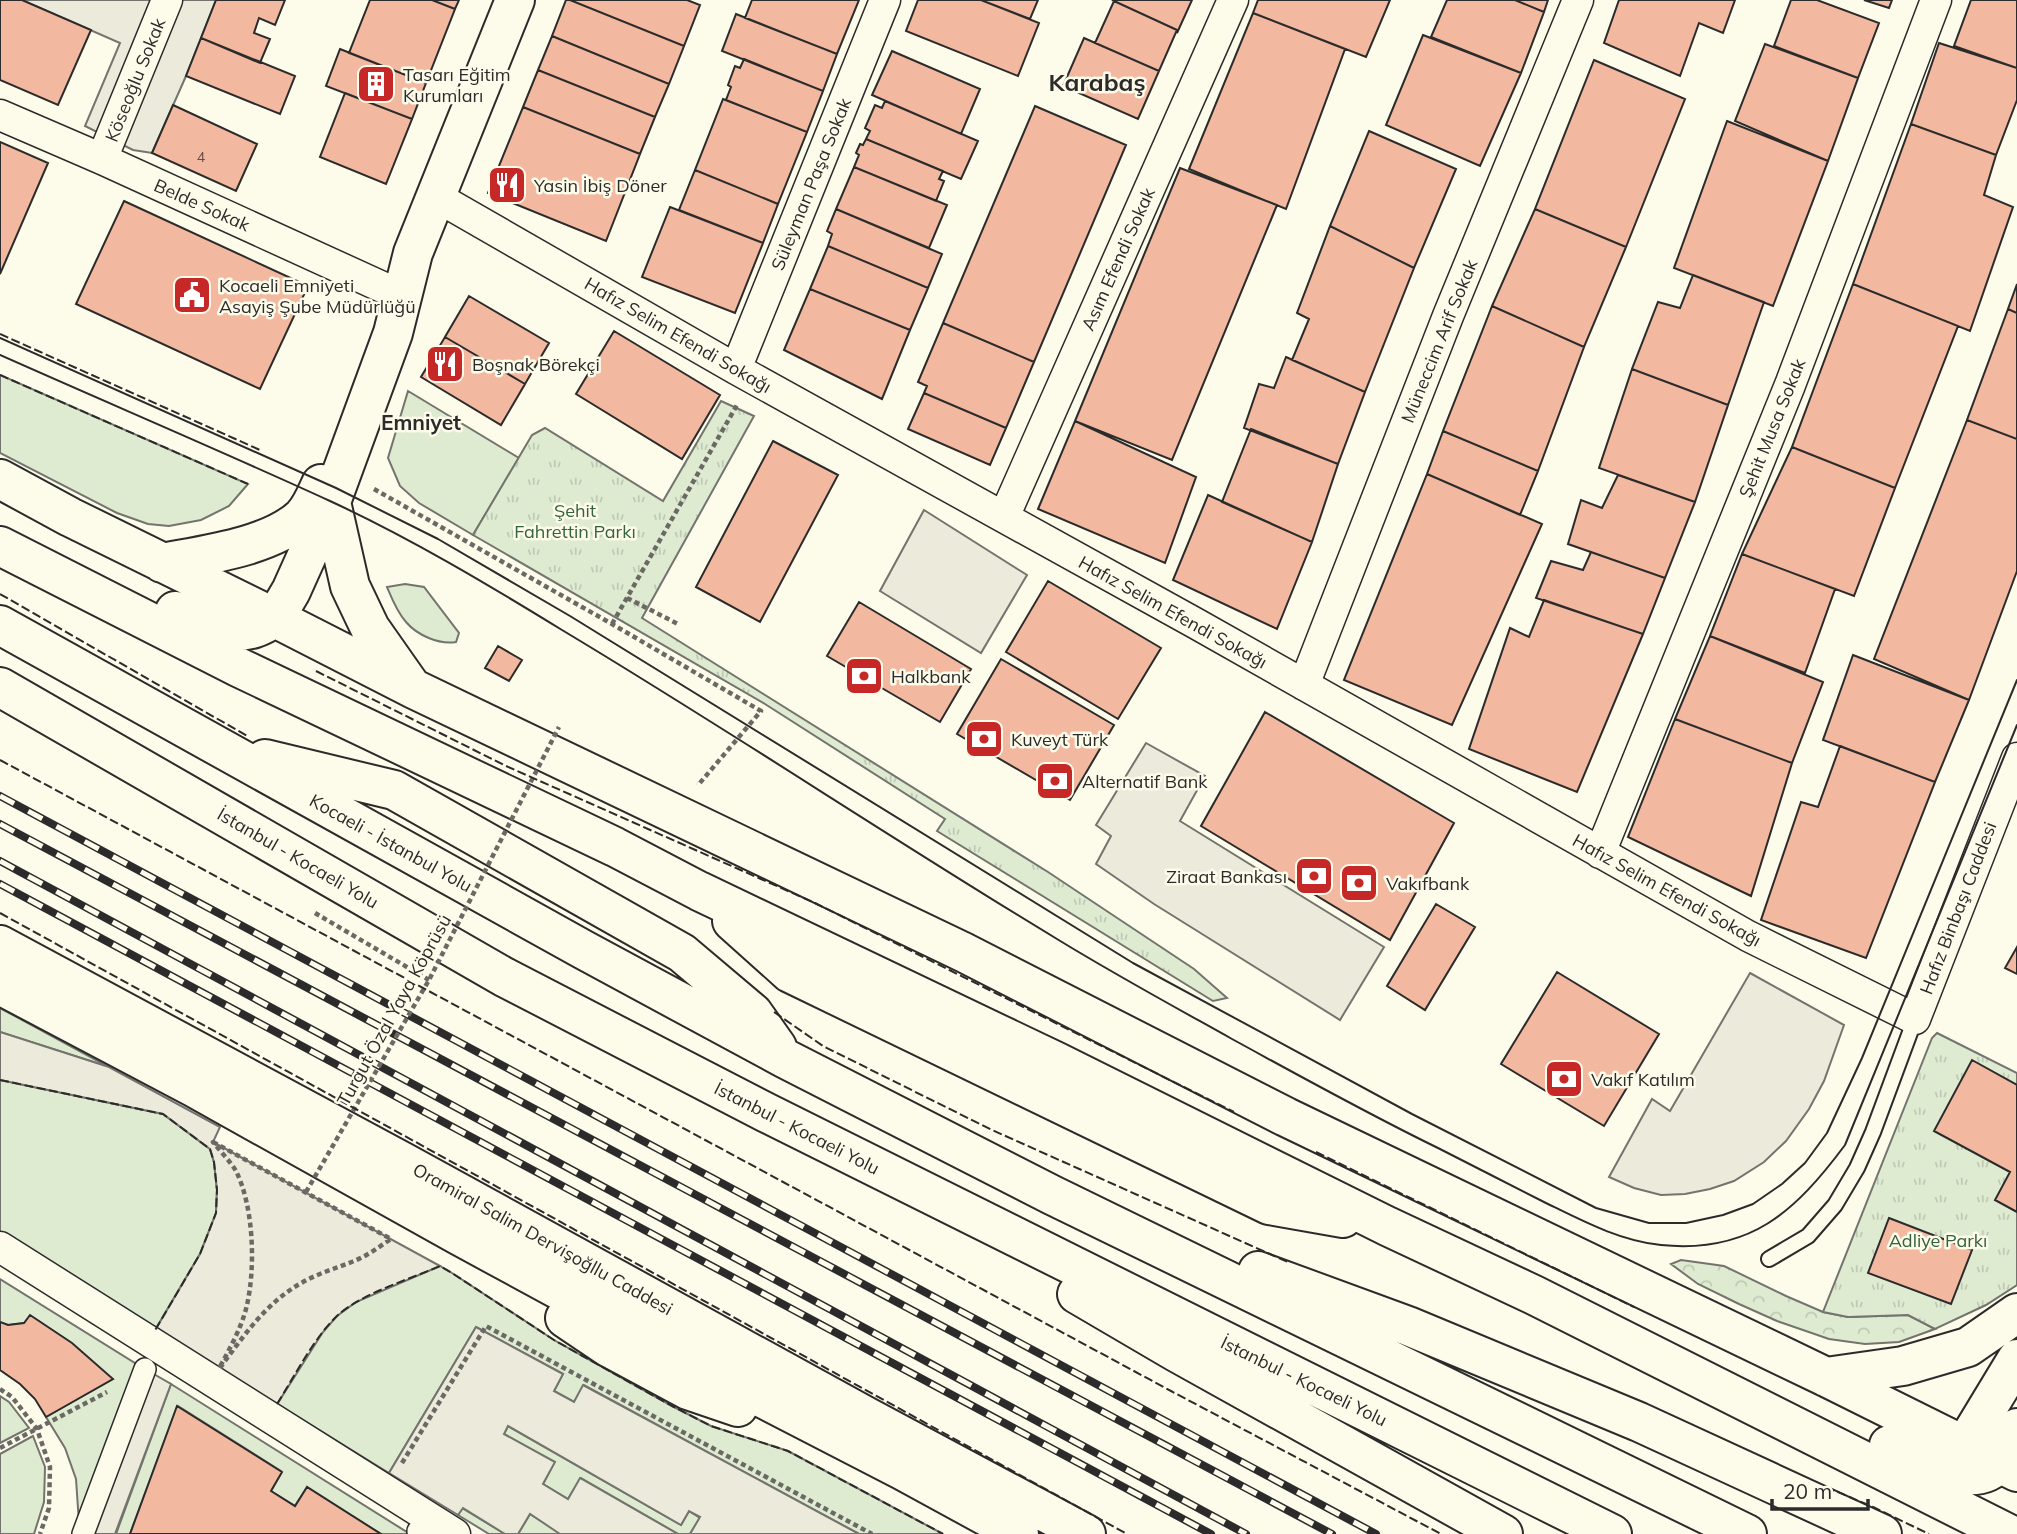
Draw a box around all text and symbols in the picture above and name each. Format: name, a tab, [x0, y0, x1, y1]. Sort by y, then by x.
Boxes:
street label: Köseoğlu Sokak	[100, 14, 171, 145]
building icon: Tasarı Eğitim Kurumları	[355, 63, 397, 105]
place label: Tasarı Eğitim Kurumları	[403, 63, 511, 107]
district label: Karabaş	[1049, 67, 1145, 97]
street label: Süleyman Paşa Sokak	[766, 94, 856, 274]
house number: 4	[197, 148, 206, 166]
restaurant icon: Yasin İbiş Döner	[486, 164, 528, 206]
street label: Belde Sokak	[151, 174, 254, 237]
place label: Yasin İbiş Döner	[533, 174, 667, 197]
street label: Asım Efendi Sokak	[1076, 183, 1160, 334]
street label: Müneccim Arif Sokak	[1396, 255, 1483, 426]
street label: Hafız Selim Efendi Sokağı	[580, 272, 776, 398]
public building icon: Kocaeli Emniyeti Asayiş Şube Müdürlüğü	[171, 274, 213, 316]
place label: Kocaeli Emniyeti Asayiş Şube Müdürlüğü	[219, 274, 416, 318]
restaurant icon: Boşnak Börekçi	[424, 343, 466, 385]
place label: Boşnak Börekçi	[472, 353, 600, 376]
street label: Şehit Musa Sokak	[1734, 354, 1811, 501]
district label: Emniyet	[381, 409, 461, 435]
park label: Şehit Fahrettin Parkı	[514, 499, 636, 543]
street label: Hafız Selim Efendi Sokağı	[1075, 551, 1271, 673]
bank icon: Halkbank	[843, 655, 885, 697]
place label: Halkbank	[891, 665, 971, 688]
bank icon: Kuveyt Türk	[963, 718, 1005, 760]
place label: Kuveyt Türk	[1011, 728, 1109, 751]
bank icon: Alternatif Bank	[1034, 760, 1076, 802]
place label: Alternatif Bank	[1082, 770, 1208, 793]
street label: Kocaeli - İstanbul Yolu	[306, 789, 476, 897]
street label: İstanbul - Kocaeli Yolu	[213, 802, 383, 914]
street label: Hafız Binbaşı Caddesi	[1914, 818, 2002, 998]
street label: Hafız Selim Efendi Sokağı	[1569, 829, 1765, 951]
bank icon: Ziraat Bankası	[1293, 855, 1335, 897]
bank icon: Vakıfbank	[1338, 862, 1380, 904]
place label: Ziraat Bankası	[1166, 865, 1287, 888]
place label: Vakıfbank	[1386, 872, 1470, 895]
street label: Turgut Özal Yaya Köprüsü	[332, 910, 456, 1110]
bank icon: Vakıf Katılım	[1543, 1058, 1585, 1100]
place label: Vakıf Katılım	[1591, 1068, 1695, 1091]
street label: İstanbul - Kocaeli Yolu	[711, 1076, 883, 1180]
street label: Oramiral Salim Dervişoğllu Caddesi	[409, 1158, 677, 1320]
park label: Adliye Parkı	[1889, 1229, 1987, 1252]
street label: İstanbul - Kocaeli Yolu	[1217, 1331, 1391, 1431]
scale bar	[1772, 1468, 1868, 1512]
text: 20 m	[1783, 1478, 1832, 1504]

